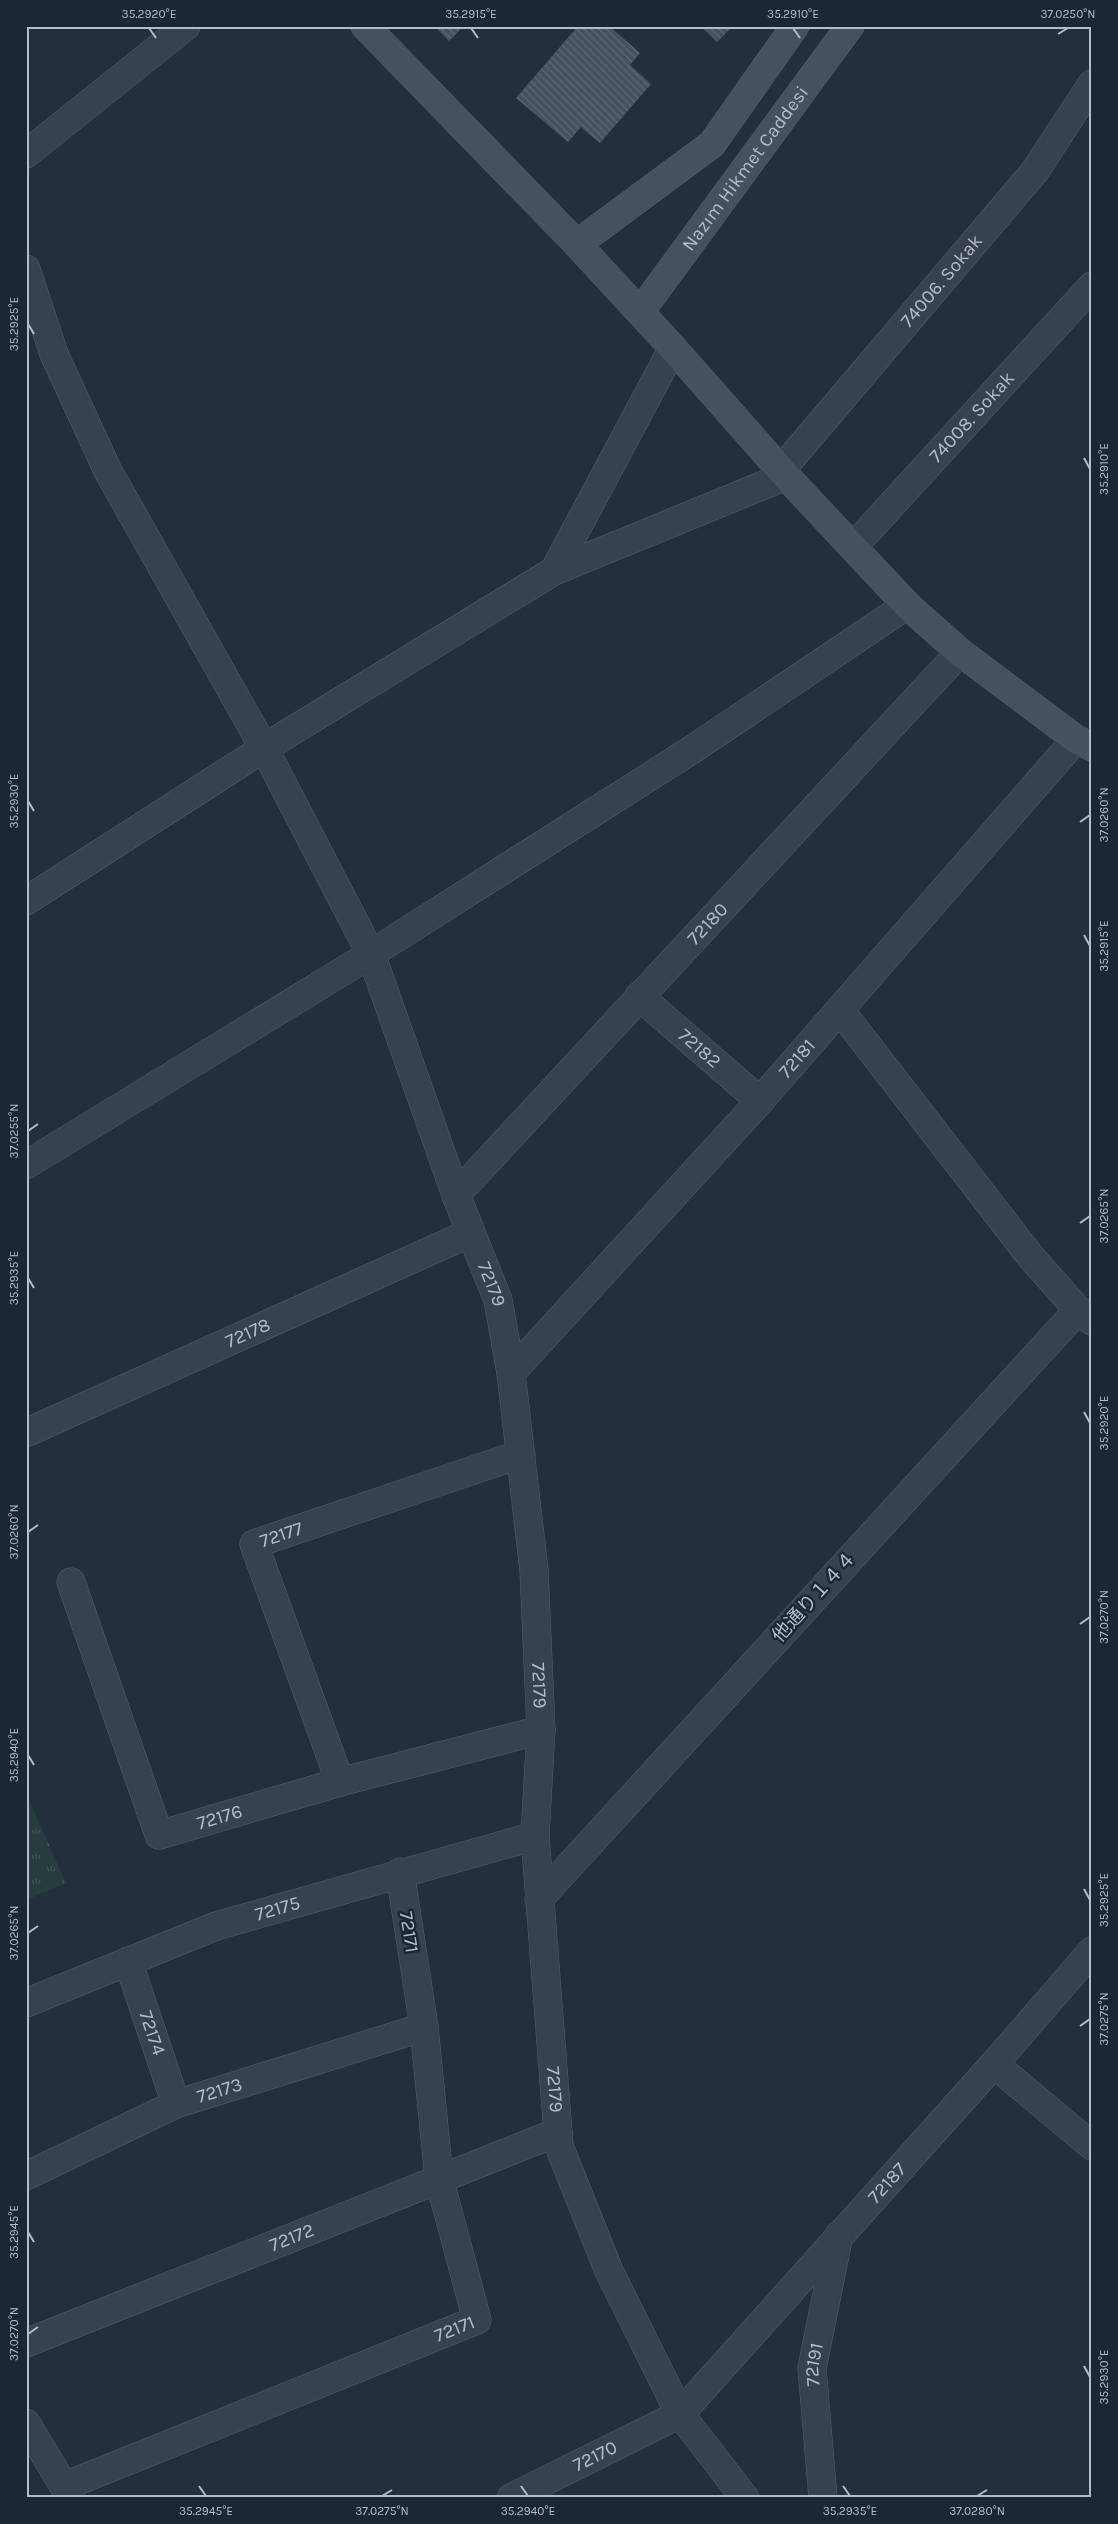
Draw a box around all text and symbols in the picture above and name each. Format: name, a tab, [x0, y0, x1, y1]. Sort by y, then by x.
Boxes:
text: 35.2920°E	[122, 7, 176, 21]
text: 35.2915°E	[445, 7, 497, 21]
text: 35.2910°E	[767, 7, 819, 21]
text: 37.0250°N	[1040, 7, 1096, 21]
street label: Nazım Hikmet Caddesi	[678, 82, 813, 255]
street label: 74006. Sokak	[896, 230, 987, 332]
text: 35.2925°E	[7, 297, 21, 351]
street label: 74008. Sokak	[925, 367, 1019, 467]
text: 35.2910°E	[1097, 443, 1111, 495]
text: 35.2930°E	[7, 774, 21, 828]
text: 37.0260°N	[1097, 787, 1111, 843]
street label: 72180	[683, 898, 733, 949]
text: 35.2915°E	[1097, 920, 1111, 972]
street label: 72182	[674, 1024, 725, 1073]
street label: 72181	[774, 1035, 820, 1083]
text: 37.0255°N	[7, 1104, 21, 1158]
text: 37.0265°N	[1097, 1189, 1111, 1243]
text: 35.2935°E	[7, 1251, 21, 1305]
street label: 72179	[473, 1259, 510, 1308]
street label: 72178	[222, 1313, 274, 1353]
text: 35.2920°E	[1097, 1396, 1111, 1450]
text: 37.0260°N	[7, 1504, 21, 1560]
street label: 72177	[257, 1517, 306, 1552]
street label: 他通り１４４	[768, 1547, 860, 1647]
text: 37.0270°N	[1097, 1590, 1111, 1644]
street label: 72179	[527, 1662, 551, 1709]
text: 35.2940°E	[7, 1728, 21, 1782]
street label: 72176	[194, 1800, 245, 1834]
text: 35.2925°E	[1097, 1873, 1111, 1927]
street label: 72175	[253, 1892, 303, 1925]
text: 37.0265°N	[7, 1906, 21, 1960]
street label: 72171	[395, 1910, 423, 1954]
text: 37.0275°N	[1097, 1992, 1111, 2046]
street label: 72174	[134, 2008, 170, 2059]
street label: 72179	[542, 2066, 567, 2113]
street label: 72173	[194, 2073, 245, 2108]
street label: 72187	[863, 2158, 911, 2208]
text: 35.2945°E	[7, 2205, 21, 2259]
street label: 72172	[266, 2219, 317, 2256]
text: 37.0270°N	[7, 2307, 21, 2361]
street label: 72171	[431, 2311, 478, 2347]
street label: 72191	[801, 2341, 828, 2387]
text: 35.2930°E	[1097, 2350, 1111, 2404]
street label: 72170	[569, 2436, 621, 2476]
text: 35.2945°E	[179, 2504, 233, 2518]
text: 37.0275°N	[355, 2504, 409, 2518]
text: 35.2940°E	[501, 2504, 555, 2518]
text: 35.2935°E	[823, 2504, 877, 2518]
text: 37.0280°N	[949, 2504, 1005, 2518]

